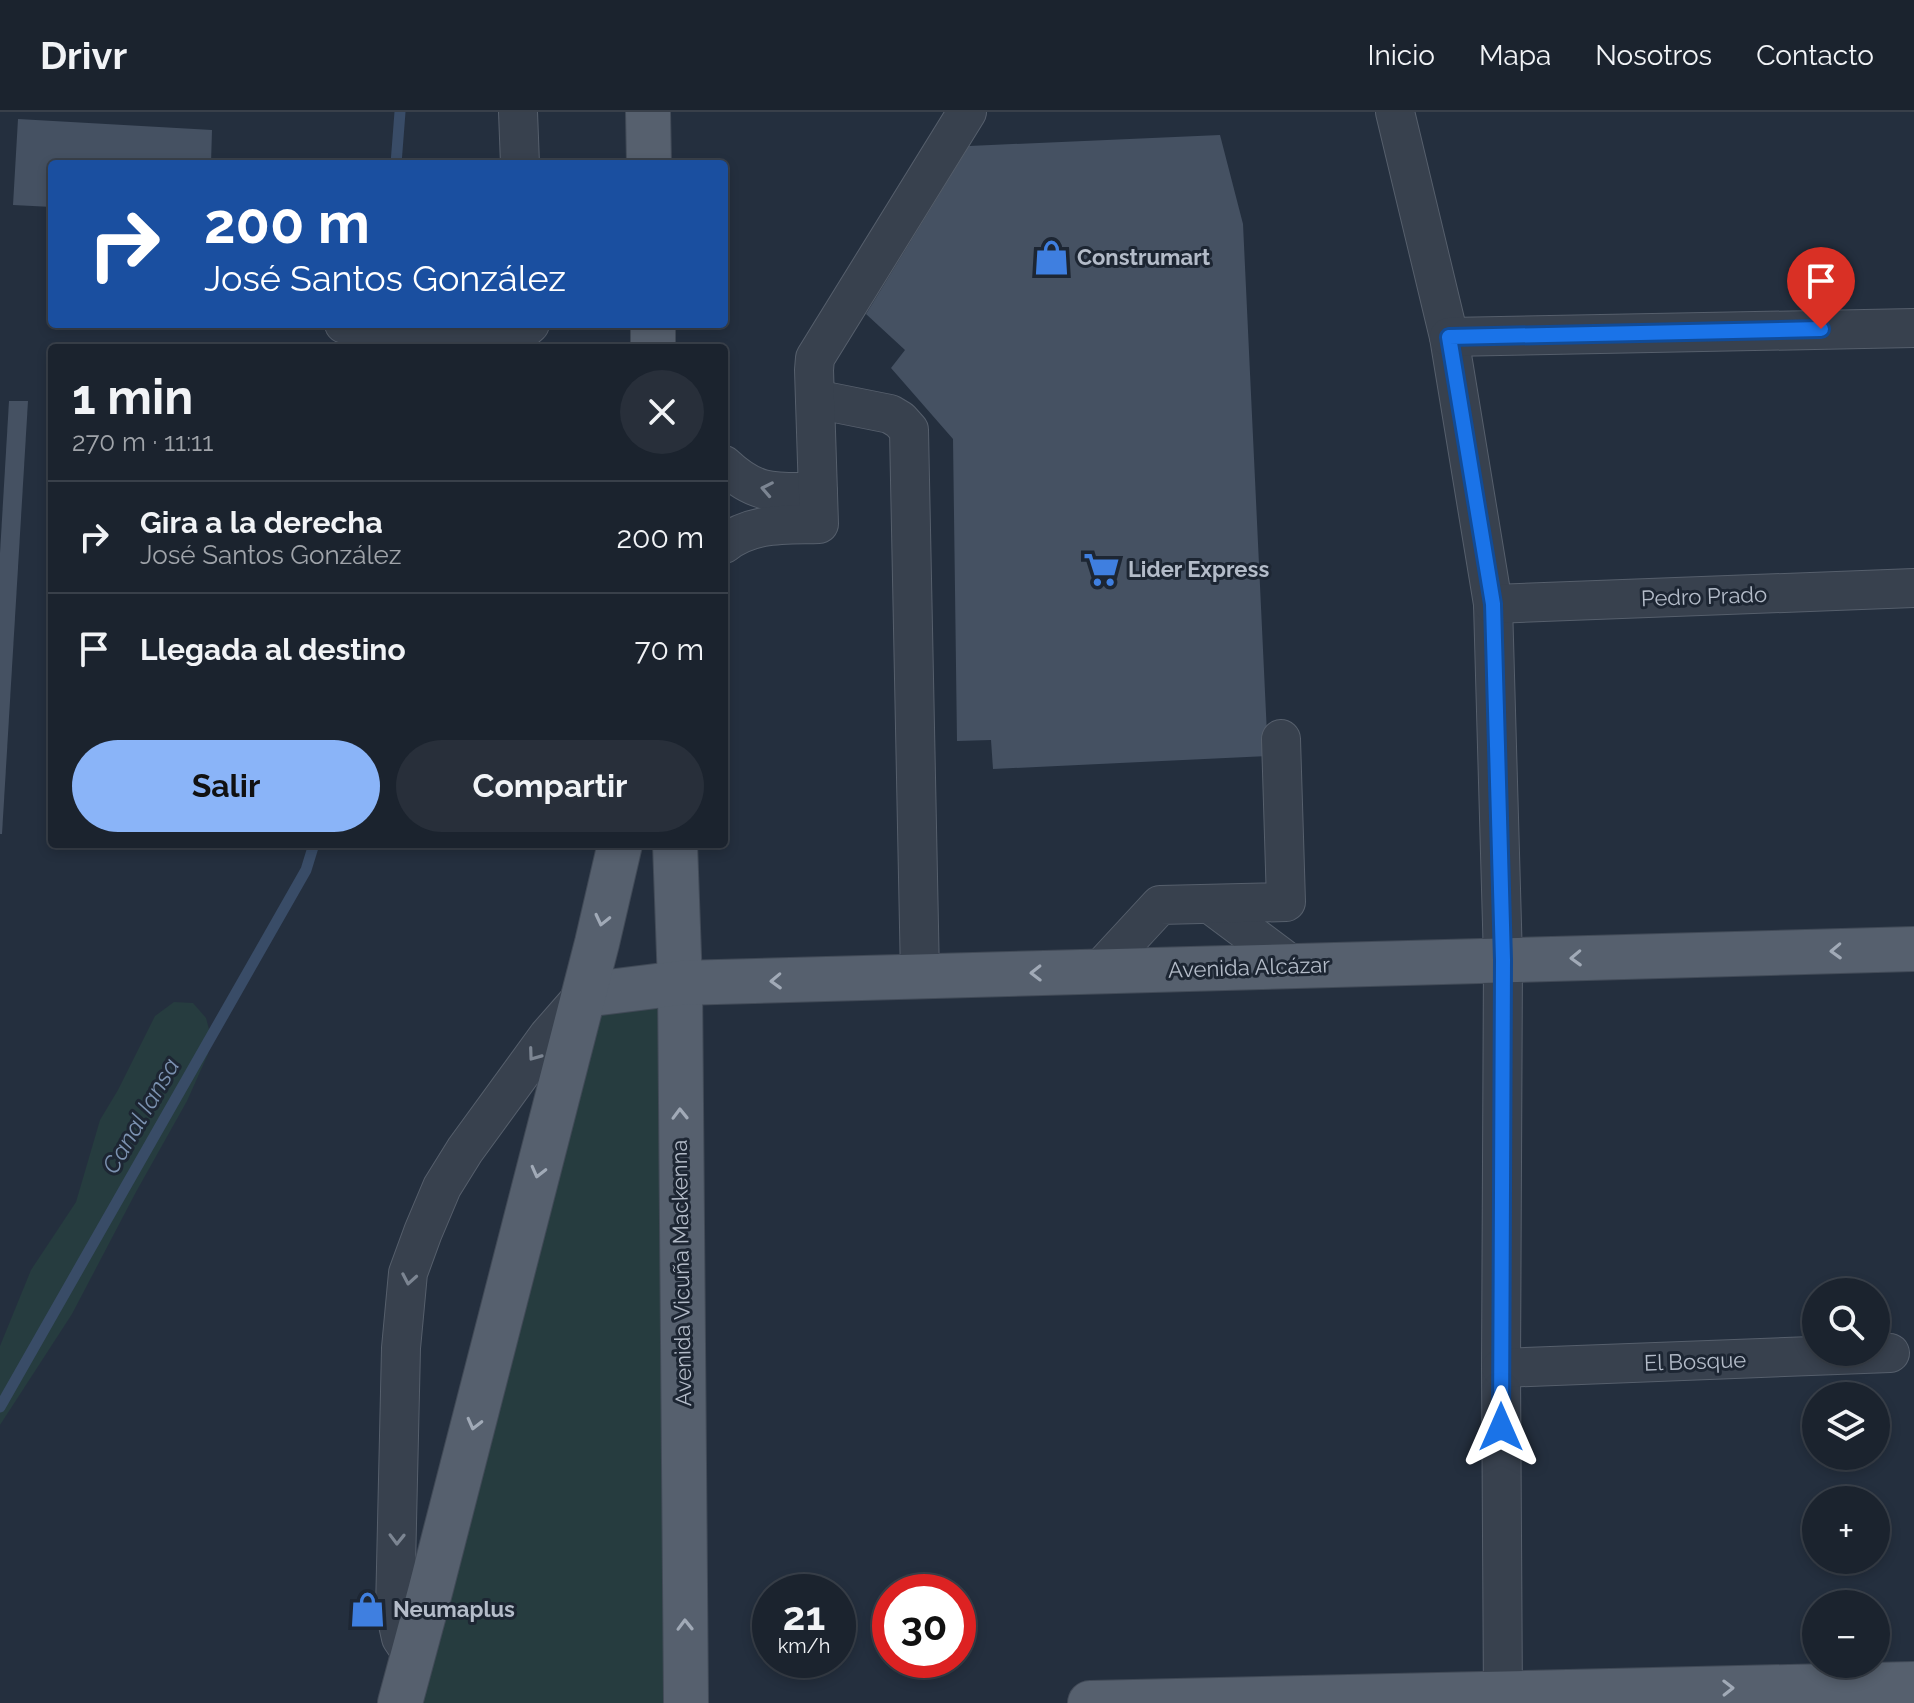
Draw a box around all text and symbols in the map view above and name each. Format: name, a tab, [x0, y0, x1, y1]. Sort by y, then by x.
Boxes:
text: Drivr	[40, 33, 127, 78]
text: Inicio	[1367, 39, 1435, 72]
text: Mapa	[1479, 39, 1551, 72]
text: Nosotros	[1595, 39, 1712, 72]
text: Contacto	[1756, 39, 1874, 72]
text: 200 m	[204, 190, 370, 256]
icon: right	[72, 192, 176, 296]
shop icon: Construmart	[1032, 238, 1070, 276]
place label: Construmart	[1077, 244, 1211, 270]
pin	[1787, 247, 1855, 329]
text: José Santos González	[204, 257, 566, 299]
icon: arrive	[1799, 259, 1843, 303]
text: 1 min	[72, 369, 193, 425]
button: close	[620, 370, 704, 454]
text: 270 m · 11:11	[72, 427, 213, 457]
one-way arrow	[760, 482, 774, 499]
text: Gira a la derecha	[140, 505, 383, 540]
icon: right	[72, 515, 116, 559]
text: 200 m	[616, 520, 704, 555]
text: José Santos González	[140, 540, 401, 570]
supermarket icon: Lider Express	[1083, 550, 1121, 588]
place label: Lider Express	[1128, 556, 1269, 582]
street label: Pedro Prado	[1640, 581, 1768, 611]
icon: arrive	[72, 627, 116, 671]
text: Llegada al destino	[140, 632, 406, 667]
text: 70 m	[634, 632, 704, 667]
button: Salir	[72, 740, 380, 832]
button: Compartir	[396, 740, 704, 832]
one-way arrow	[594, 913, 611, 926]
one-way arrow	[1829, 943, 1842, 960]
one-way arrow	[1569, 950, 1582, 967]
street label: Avenida Alcázar	[1168, 951, 1331, 983]
one-way arrow	[1029, 965, 1042, 982]
one-way arrow	[769, 972, 782, 989]
one-way arrow	[529, 1046, 544, 1060]
water label: Canal Iansa	[96, 1053, 185, 1179]
one-way arrow	[671, 1107, 689, 1120]
street label: Avenida Vicuña Mackenna	[666, 1139, 696, 1407]
one-way arrow	[531, 1165, 548, 1178]
one-way arrow	[401, 1273, 418, 1286]
map controls	[1802, 1278, 1890, 1678]
button: search	[1802, 1278, 1890, 1366]
street label: El Bosque	[1643, 1346, 1747, 1376]
button: layers	[1802, 1382, 1890, 1470]
position arrow	[1459, 1385, 1543, 1469]
one-way arrow	[466, 1416, 483, 1430]
button: +	[1802, 1486, 1890, 1574]
one-way arrow	[388, 1533, 406, 1546]
speed limit sign: 30	[872, 1574, 976, 1678]
shop icon: Neumaplus	[348, 1590, 386, 1628]
button: −	[1802, 1590, 1890, 1678]
text: 21	[783, 1592, 825, 1639]
place label: Neumaplus	[393, 1596, 515, 1622]
one-way arrow	[676, 1618, 694, 1631]
text: km/h	[778, 1634, 830, 1658]
one-way arrow	[1722, 1680, 1735, 1697]

